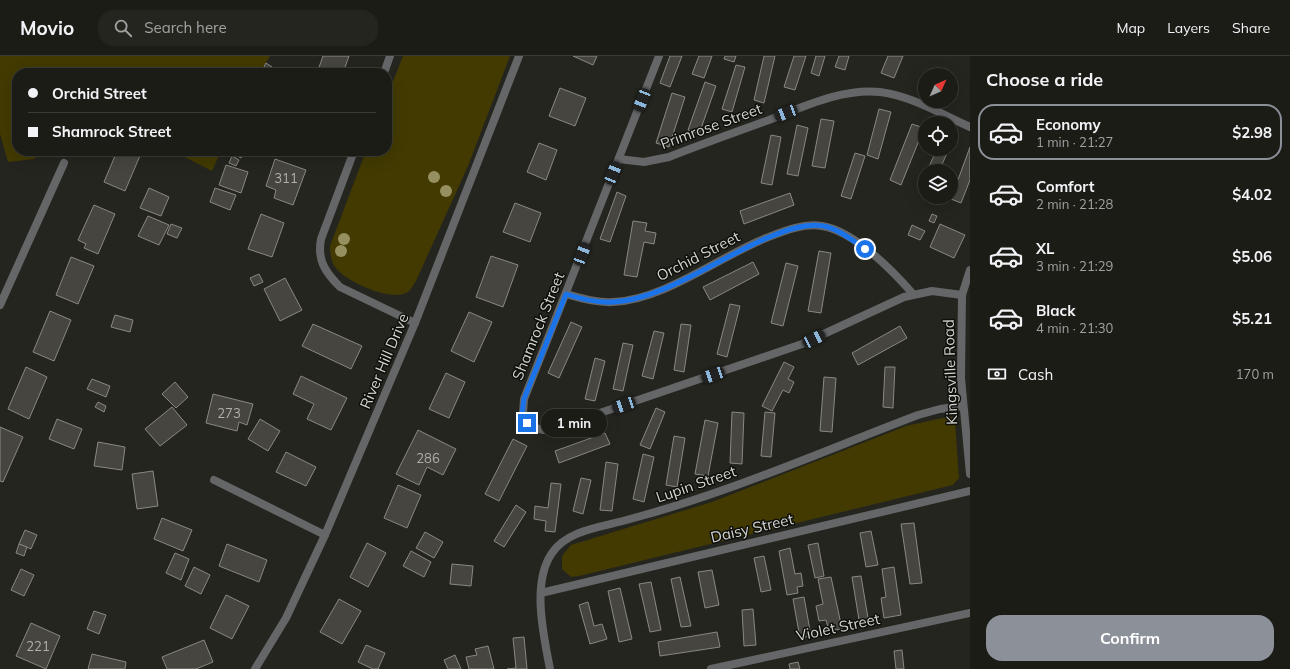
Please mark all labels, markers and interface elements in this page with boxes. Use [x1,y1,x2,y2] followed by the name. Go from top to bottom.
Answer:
[98,10,378,46] search box
[20,16,74,40] text: Movio
[112,17,134,39] icon: search
[144,18,227,37] text: Search here
[1116,19,1145,37] text: Map
[1167,19,1210,37] text: Layers
[1232,19,1270,37] text: Share
[918,68,958,108] north arrow
[918,68,958,204] map controls
[986,68,1103,91] text: Choose a ride
[52,84,147,103] text: Orchid Street
[632,87,652,113] car
[658,99,764,153] street label: Primrose Street
[773,103,799,123] car
[988,114,1024,150] icon: car
[1036,115,1101,134] text: Economy
[918,116,958,156] button: locate
[52,122,171,141] text: Shamrock Street
[1232,123,1272,142] text: $2.98
[1036,134,1113,150] text: 1 min · 21:27
[603,160,623,186] car
[918,164,958,204] button: layers
[274,170,298,186] house number: 311
[988,176,1024,212] icon: car
[1036,177,1094,196] text: Comfort
[1232,185,1272,204] text: $4.02
[1036,196,1113,212] text: 2 min · 21:28
[653,227,743,285] street label: Orchid Street
[988,238,1024,274] icon: car
[1036,239,1054,258] text: XL
[856,240,874,258] route start
[572,241,592,267] car
[1232,247,1272,266] text: $5.06
[1036,258,1113,274] text: 3 min · 21:29
[508,269,568,383] street label: Shamrock Street
[988,300,1024,336] icon: car
[1036,301,1075,320] text: Black
[1232,309,1272,328] text: $5.21
[355,310,413,412] street label: River Hill Drive
[939,319,961,425] street label: Kingsville Road
[1036,320,1113,336] text: 4 min · 21:30
[801,328,827,350] car
[986,363,1008,385] icon: cash
[700,365,726,385] car
[1018,365,1053,384] text: Cash
[1236,366,1274,382] text: 170 m
[611,395,637,415] car
[217,405,241,421] house number: 273
[541,409,607,437] callout: 1 min
[518,414,536,432] route end
[557,415,591,431] text: 1 min
[416,450,440,466] house number: 286
[653,461,739,507] street label: Lupin Street
[709,509,795,547] street label: Daisy Street
[794,609,882,645] street label: Violet Street
[986,615,1274,661] button: Confirm
[26,638,50,654] house number: 221

